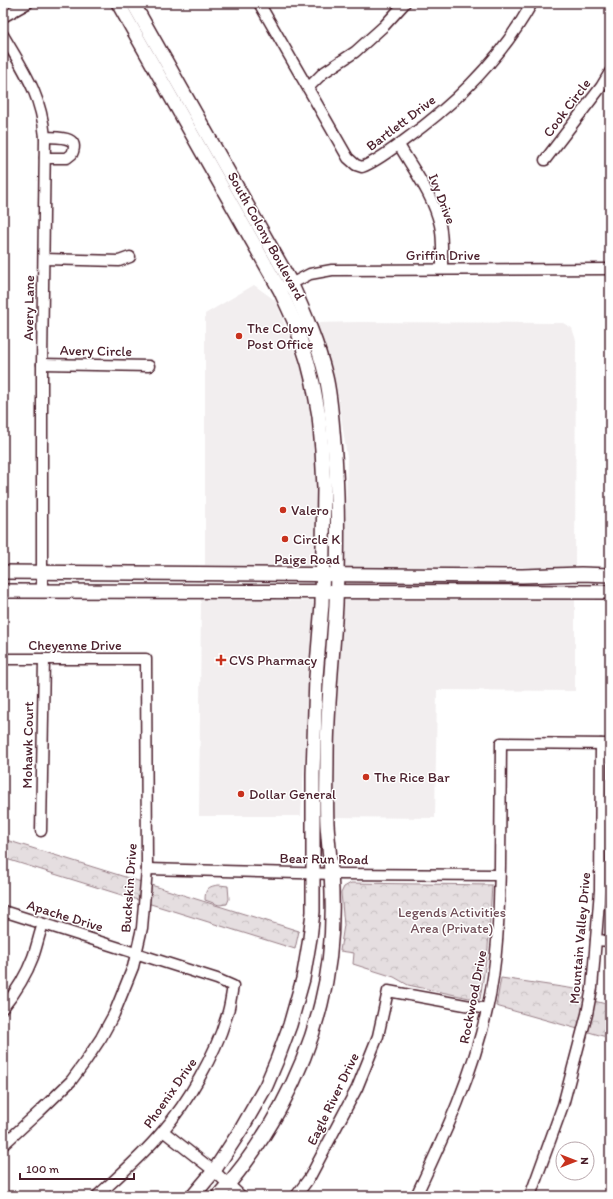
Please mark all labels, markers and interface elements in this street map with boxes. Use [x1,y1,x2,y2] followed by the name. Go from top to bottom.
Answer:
[540,75,595,141] street label: Cook Circle
[363,91,439,155] street label: Bartlett Drive
[224,169,309,303] street label: South Colony Boulevard
[425,171,460,227] street label: Ivy Drive
[406,247,480,264] street label: Griffin Drive
[20,275,38,341] street label: Avery Lane
[247,320,314,353] place label: The Colony Post Office
[234,331,244,341] marker: The Colony Post Office
[60,342,132,360] street label: Avery Circle
[291,502,329,519] place label: Valero
[278,505,288,515] marker: Valero
[293,531,340,548] place label: Circle K
[280,534,290,544] marker: Circle K
[274,551,340,568] street label: Paige Road
[28,637,122,654] street label: Cheyenne Drive
[229,652,318,669] place label: CVS Pharmacy
[216,655,226,665] marker: CVS Pharmacy
[19,701,37,789] street label: Mohawk Court
[374,769,450,786] place label: The Rice Bar
[361,772,371,782] marker: The Rice Bar
[249,786,336,803] place label: Dollar General
[236,789,246,799] marker: Dollar General
[117,842,141,933] street label: Buckskin Drive
[280,850,369,868] street label: Bear Run Road
[566,871,594,1005] street label: Mountain Valley Drive
[25,896,105,936] street label: Apache Drive
[398,904,506,937] park label: Legends Activities Area (Private)
[456,948,490,1045] street label: Rockwood Drive
[303,1050,363,1148] street label: Eagle River Drive
[140,1054,201,1131] street label: Phoenix Drive
[555,1141,595,1181] north arrow
[20,1155,134,1181] scale bar
[578,1157,591,1165] text: N
[26,1162,59,1176] text: 100 m

